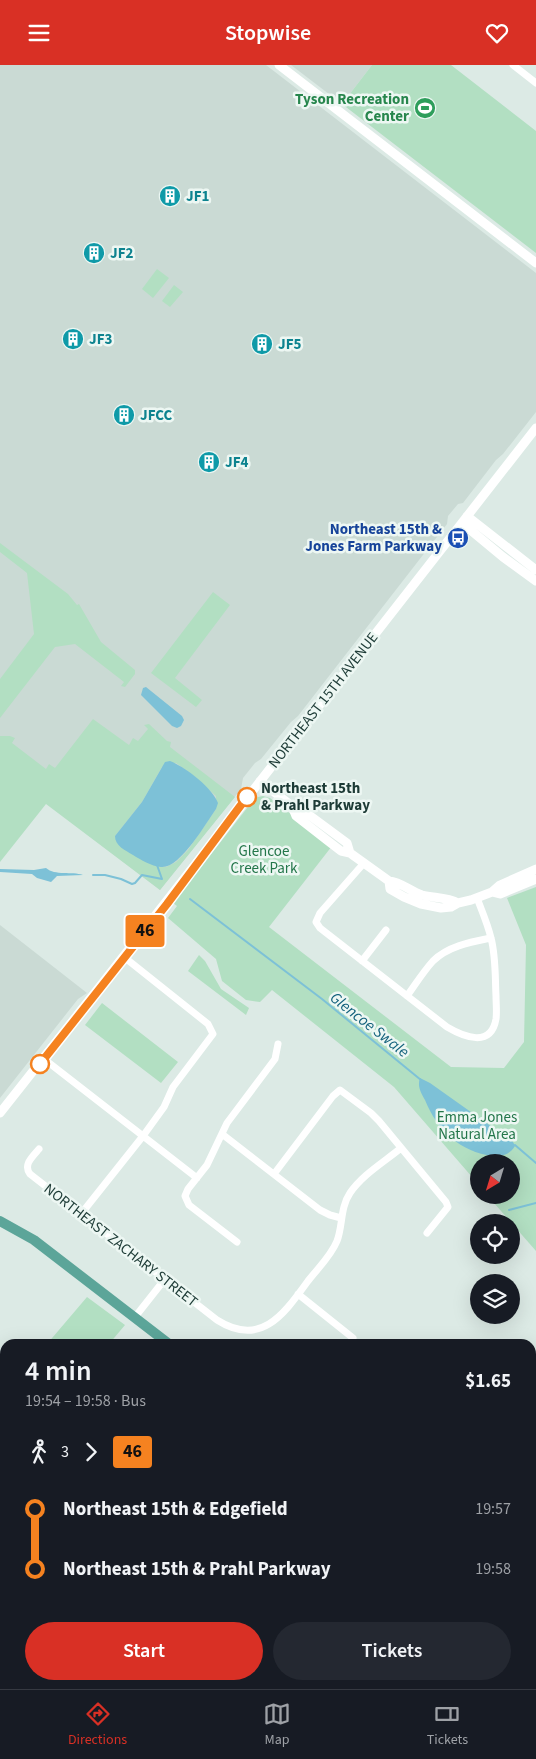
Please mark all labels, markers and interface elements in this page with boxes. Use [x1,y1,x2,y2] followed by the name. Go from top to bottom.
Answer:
[225,17,311,49] text: Stopwise
[25,19,53,47] icon: menu
[483,19,511,47] icon: heart
[295,89,409,127] place label: Tyson Recreation Center
[413,96,437,120] sports icon: Tyson Recreation Center
[158,184,182,208] building icon: JF1
[186,186,209,207] place label: JF1
[82,241,106,265] building icon: JF2
[110,243,133,264] place label: JF2
[61,327,85,351] building icon: JF3
[89,329,112,350] place label: JF3
[250,332,274,356] building icon: JF5
[278,334,301,355] place label: JF5
[112,403,136,427] building icon: JFCC
[140,405,173,426] place label: JFCC
[197,450,221,474] building icon: JF4
[225,452,248,473] place label: JF4
[305,519,442,557] place label: Northeast 15th & Jones Farm Parkway
[446,526,470,550] bus stop icon: Northeast 15th & Jones Farm Parkway
[264,628,383,773] street label: NORTHEAST 15TH AVENUE
[261,778,370,816] place label: Northeast 15th & Prahl Parkway
[237,787,257,807] marker: Northeast 15th & Prahl Parkway
[231,841,298,879] park label: Glencoe Creek Park
[122,915,168,947] line badge: 46
[135,918,155,943] text: 46
[325,987,414,1063] water label: Glencoe Swale
[30,1054,50,1074] unlabelled marker
[437,1107,517,1145] park label: Emma Jones Natural Area
[470,1154,520,1204] north arrow
[470,1154,520,1324] map controls
[39,1179,202,1312] street label: NORTHEAST ZACHARY STREET
[470,1214,520,1264] button: locate
[470,1274,520,1324] button: layers
[25,1351,92,1391] text: 4 min
[465,1368,511,1395] text: $1.65
[25,1390,146,1412] text: 19:54 – 19:58 · Bus
[25,1438,53,1466] icon: walk
[77,1438,105,1466] icon: forward
[123,1439,142,1464] text: 46
[61,1441,69,1463] text: 3
[63,1496,288,1523] text: Northeast 15th & Edgefield
[475,1498,511,1520] text: 19:57
[63,1556,331,1583] text: Northeast 15th & Prahl Parkway
[475,1558,511,1580] text: 19:58
[25,1622,263,1680] button: Start
[273,1622,511,1680] button: Tickets
[68,1700,127,1750] tab: Directions
[263,1700,291,1750] tab: Map
[427,1700,468,1750] tab: Tickets

